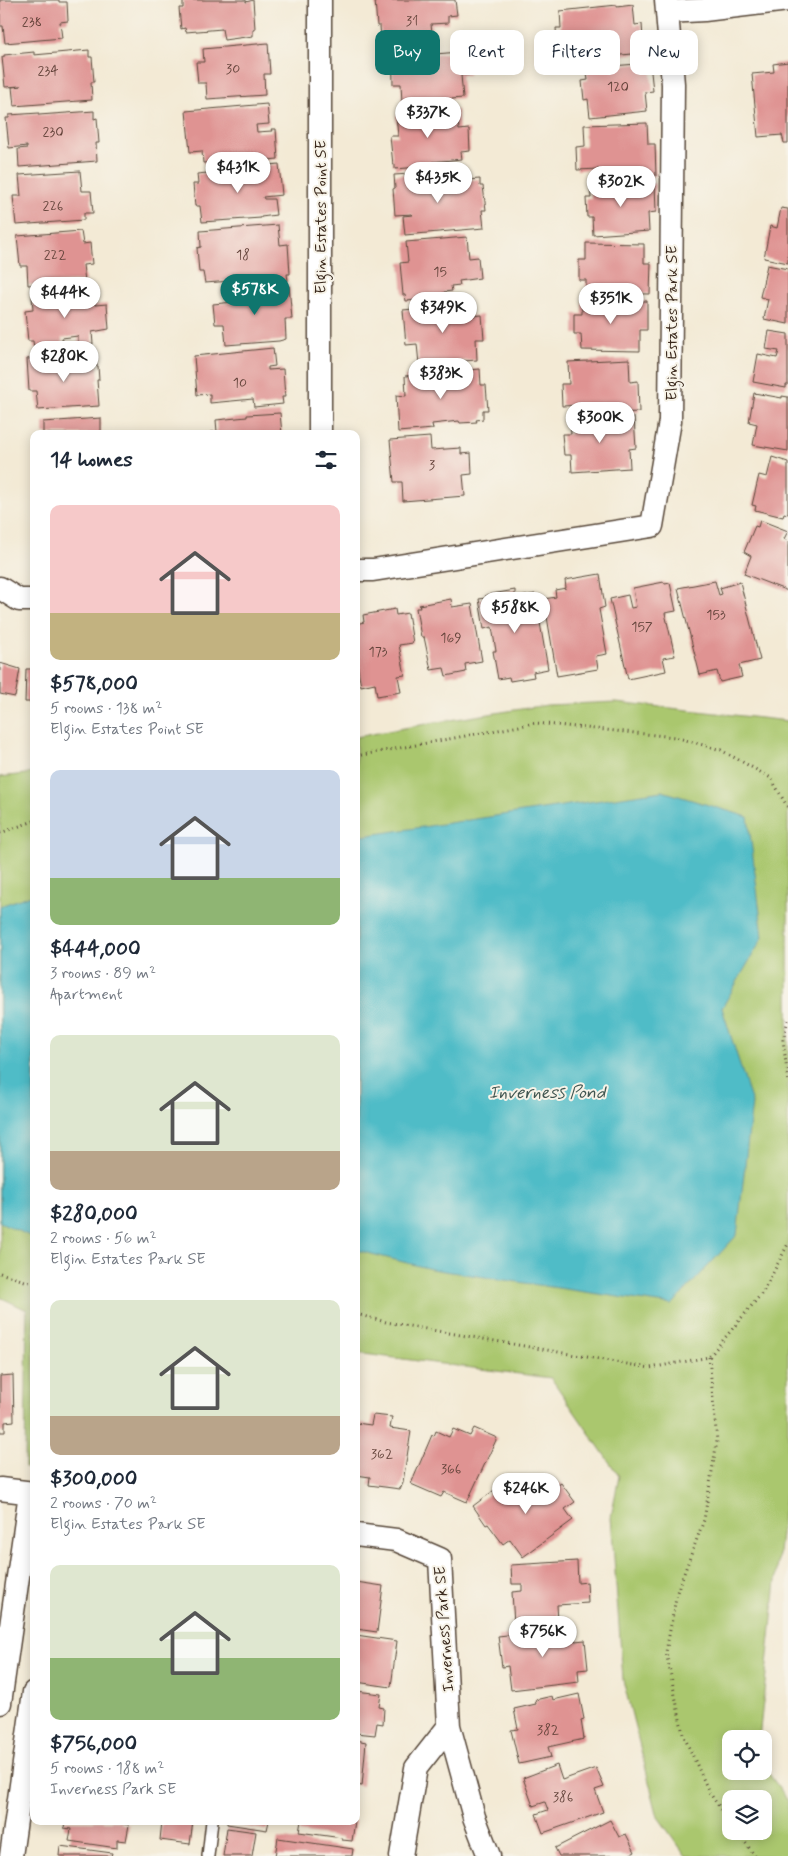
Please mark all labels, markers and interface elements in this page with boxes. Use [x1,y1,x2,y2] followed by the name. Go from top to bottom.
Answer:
[406,12,418,30] house number: 31
[22,13,42,31] house number: 238
[375,30,440,75] chip: Buy
[450,30,524,75] chip: Rent
[534,30,620,75] chip: Filters
[630,30,698,75] chip: New
[226,60,240,78] house number: 30
[37,62,59,80] house number: 234
[607,78,629,96] house number: 120
[393,96,463,139] pin: $337K
[406,102,450,123] text: $337K
[42,123,64,141] house number: 230
[311,140,333,294] street label: Elgin Estates Point SE
[203,152,273,194] pin: $431K
[216,157,260,178] text: $431K
[403,162,473,204] pin: $435K
[586,166,656,208] pin: $302K
[415,167,461,188] text: $435K
[598,171,644,192] text: $302K
[43,197,63,215] house number: 226
[662,245,684,401] street label: Elgin Estates Park SE
[44,246,66,264] house number: 222
[236,246,250,264] house number: 18
[433,263,447,281] house number: 15
[220,274,290,316] pin: $578K
[30,276,100,319] pin: $444K
[232,279,279,300] text: $578K
[40,282,90,303] text: $444K
[576,282,646,325] pin: $351K
[590,288,632,309] text: $351K
[408,292,478,334] pin: $349K
[420,297,466,318] text: $349K
[29,340,99,383] pin: $280K
[41,346,87,367] text: $280K
[406,358,476,400] pin: $383K
[419,363,463,384] text: $383K
[233,374,247,392] house number: 10
[565,402,635,444] pin: $300K
[577,407,623,428] text: $300K
[50,446,133,474] text: 14 homes
[312,446,340,474] icon: filters
[429,456,435,474] house number: 3
[150,538,240,628] icon: home
[480,592,550,634] pin: $588K
[491,597,539,618] text: $588K
[706,606,726,624] house number: 153
[631,618,653,636] house number: 157
[440,629,462,647] house number: 169
[368,643,388,661] house number: 173
[50,670,138,698] text: $578,000
[50,698,162,719] text: 5 rooms · 138 m²
[50,719,204,740] text: Elgin Estates Point SE
[150,803,240,893] icon: home
[50,935,141,963] text: $444,000
[50,963,156,984] text: 3 rooms · 89 m²
[50,984,123,1005] text: Apartment
[150,1068,240,1158] icon: home
[489,1081,607,1105] water label: Inverness Pond
[50,1200,138,1228] text: $280,000
[50,1228,157,1249] text: 2 rooms · 56 m²
[50,1249,206,1270] text: Elgin Estates Park SE
[150,1333,240,1423] icon: home
[371,1445,393,1463] house number: 362
[441,1460,461,1478] house number: 366
[50,1465,137,1493] text: $300,000
[491,1472,561,1515] pin: $246K
[503,1478,549,1499] text: $246K
[50,1493,157,1514] text: 2 rooms · 70 m²
[50,1514,206,1535] text: Elgin Estates Park SE
[430,1565,459,1693] street label: Inverness Park SE
[150,1598,240,1688] icon: home
[508,1616,578,1658] pin: $756K
[520,1621,566,1642] text: $756K
[537,1721,559,1739] house number: 382
[50,1730,137,1758] text: $756,000
[722,1730,772,1840] map controls
[722,1730,772,1780] button: locate
[50,1758,164,1779] text: 5 rooms · 188 m²
[50,1779,176,1800] text: Inverness Park SE
[553,1788,573,1806] house number: 386
[722,1790,772,1840] button: layers

